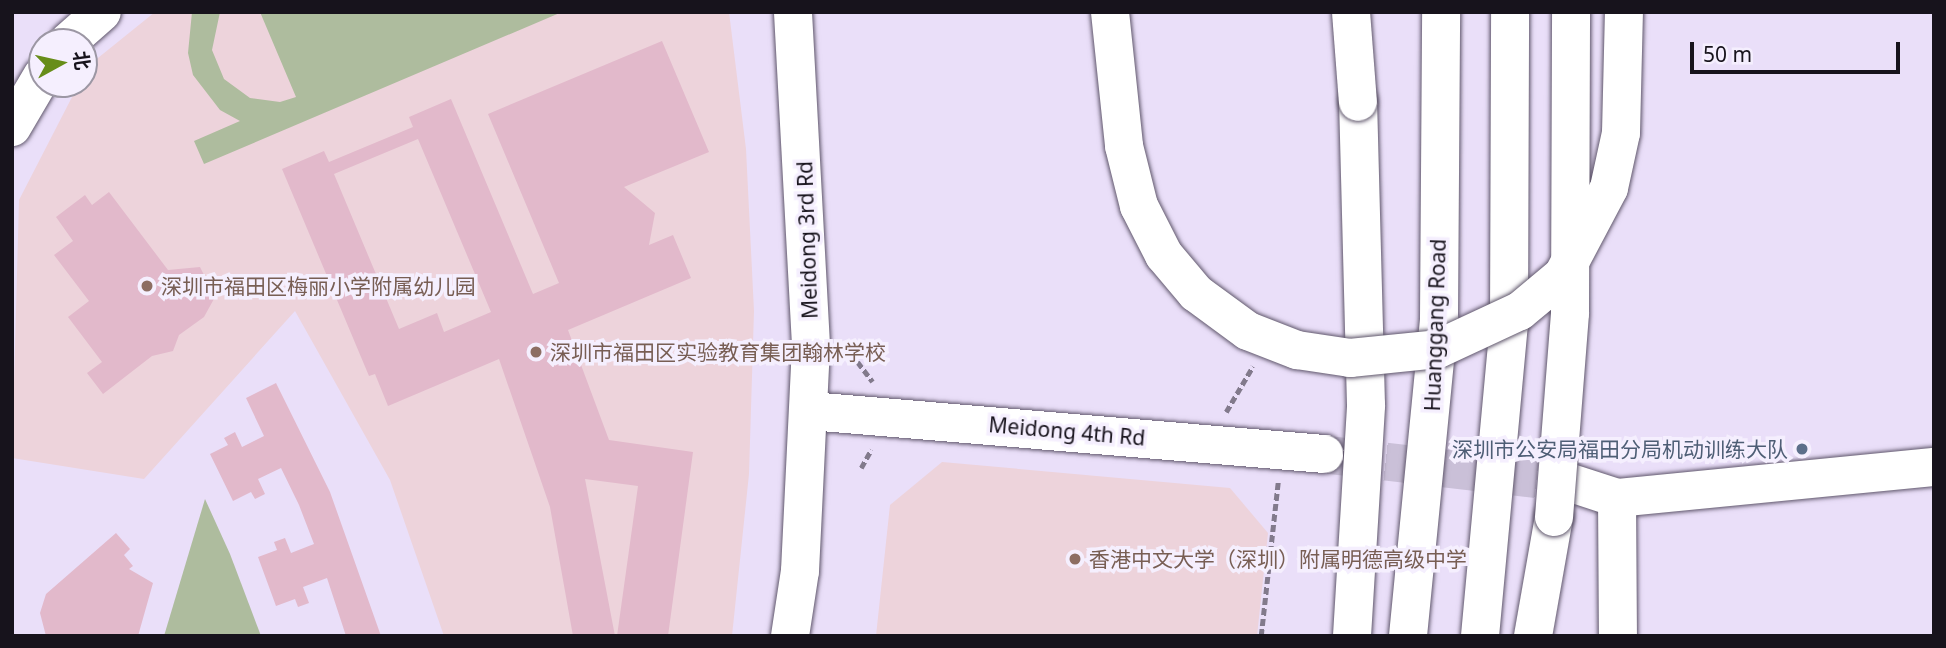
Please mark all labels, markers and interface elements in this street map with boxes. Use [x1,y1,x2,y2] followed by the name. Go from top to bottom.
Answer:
[28,28,98,98] north arrow
[1694,28,1904,72] scale bar
[1703,40,1752,68] text: 50 m
[68,49,96,72] text: 北
[792,161,822,319] street label: Meidong 3rd Rd
[1419,238,1451,412] street label: Huanggang Road
[161,273,476,299] place label: 深圳市福田区梅丽小学附属幼儿园
[139,278,155,294] marker: 深圳市福田区梅丽小学附属幼儿园
[550,339,886,365] place label: 深圳市福田区实验教育集团翰林学校
[528,344,544,360] marker: 深圳市福田区实验教育集团翰林学校
[988,412,1146,450] street label: Meidong 4th Rd
[1452,436,1788,462] place label: 深圳市公安局福田分局机动训练大队
[1794,441,1810,457] marker: 深圳市公安局福田分局机动训练大队
[1089,546,1467,572] place label: 香港中文大学（深圳）附属明德高级中学
[1067,551,1083,567] marker: 香港中文大学（深圳）附属明德高级中学

